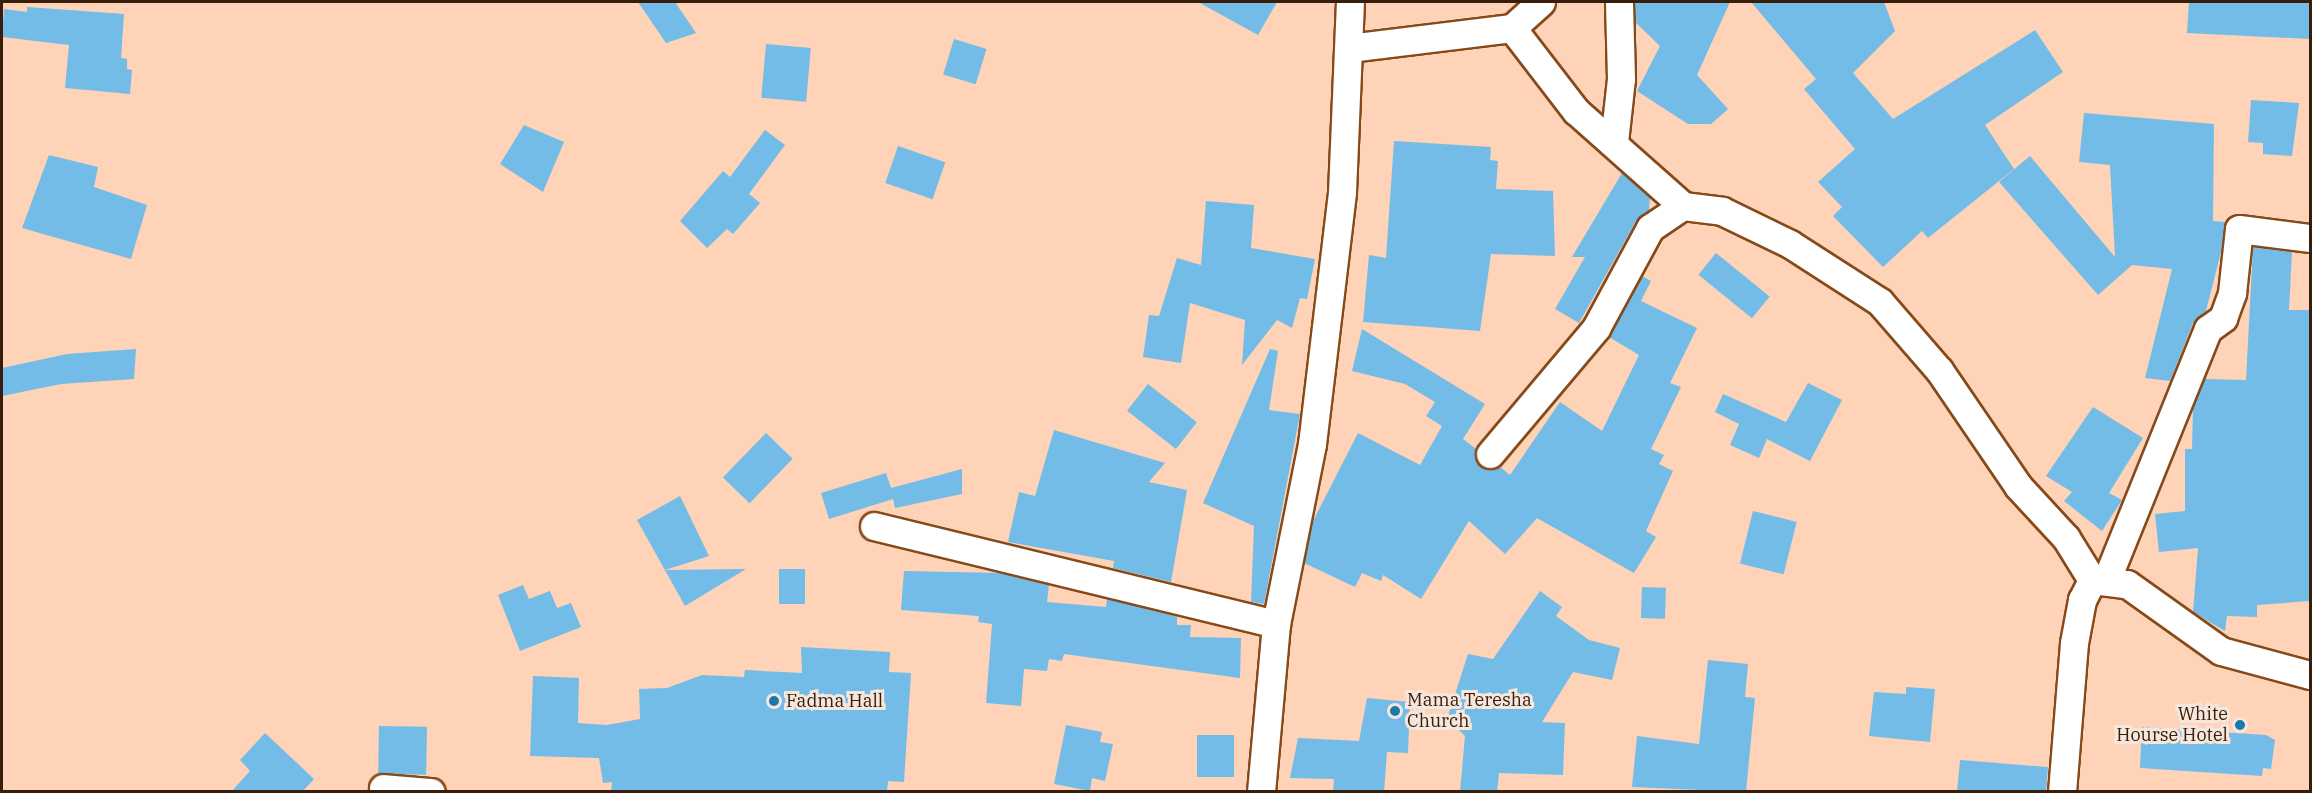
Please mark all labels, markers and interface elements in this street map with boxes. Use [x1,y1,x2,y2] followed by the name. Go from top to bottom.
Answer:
[786,690,883,712] place label: Fadma Hall
[1407,690,1532,732] place label: Mama Teresha Church
[767,694,781,708] marker: Fadma Hall
[1388,704,1402,718] marker: Mama Teresha Church
[2116,704,2228,746] place label: White Hourse Hotel
[2233,718,2247,732] marker: White Hourse Hotel

